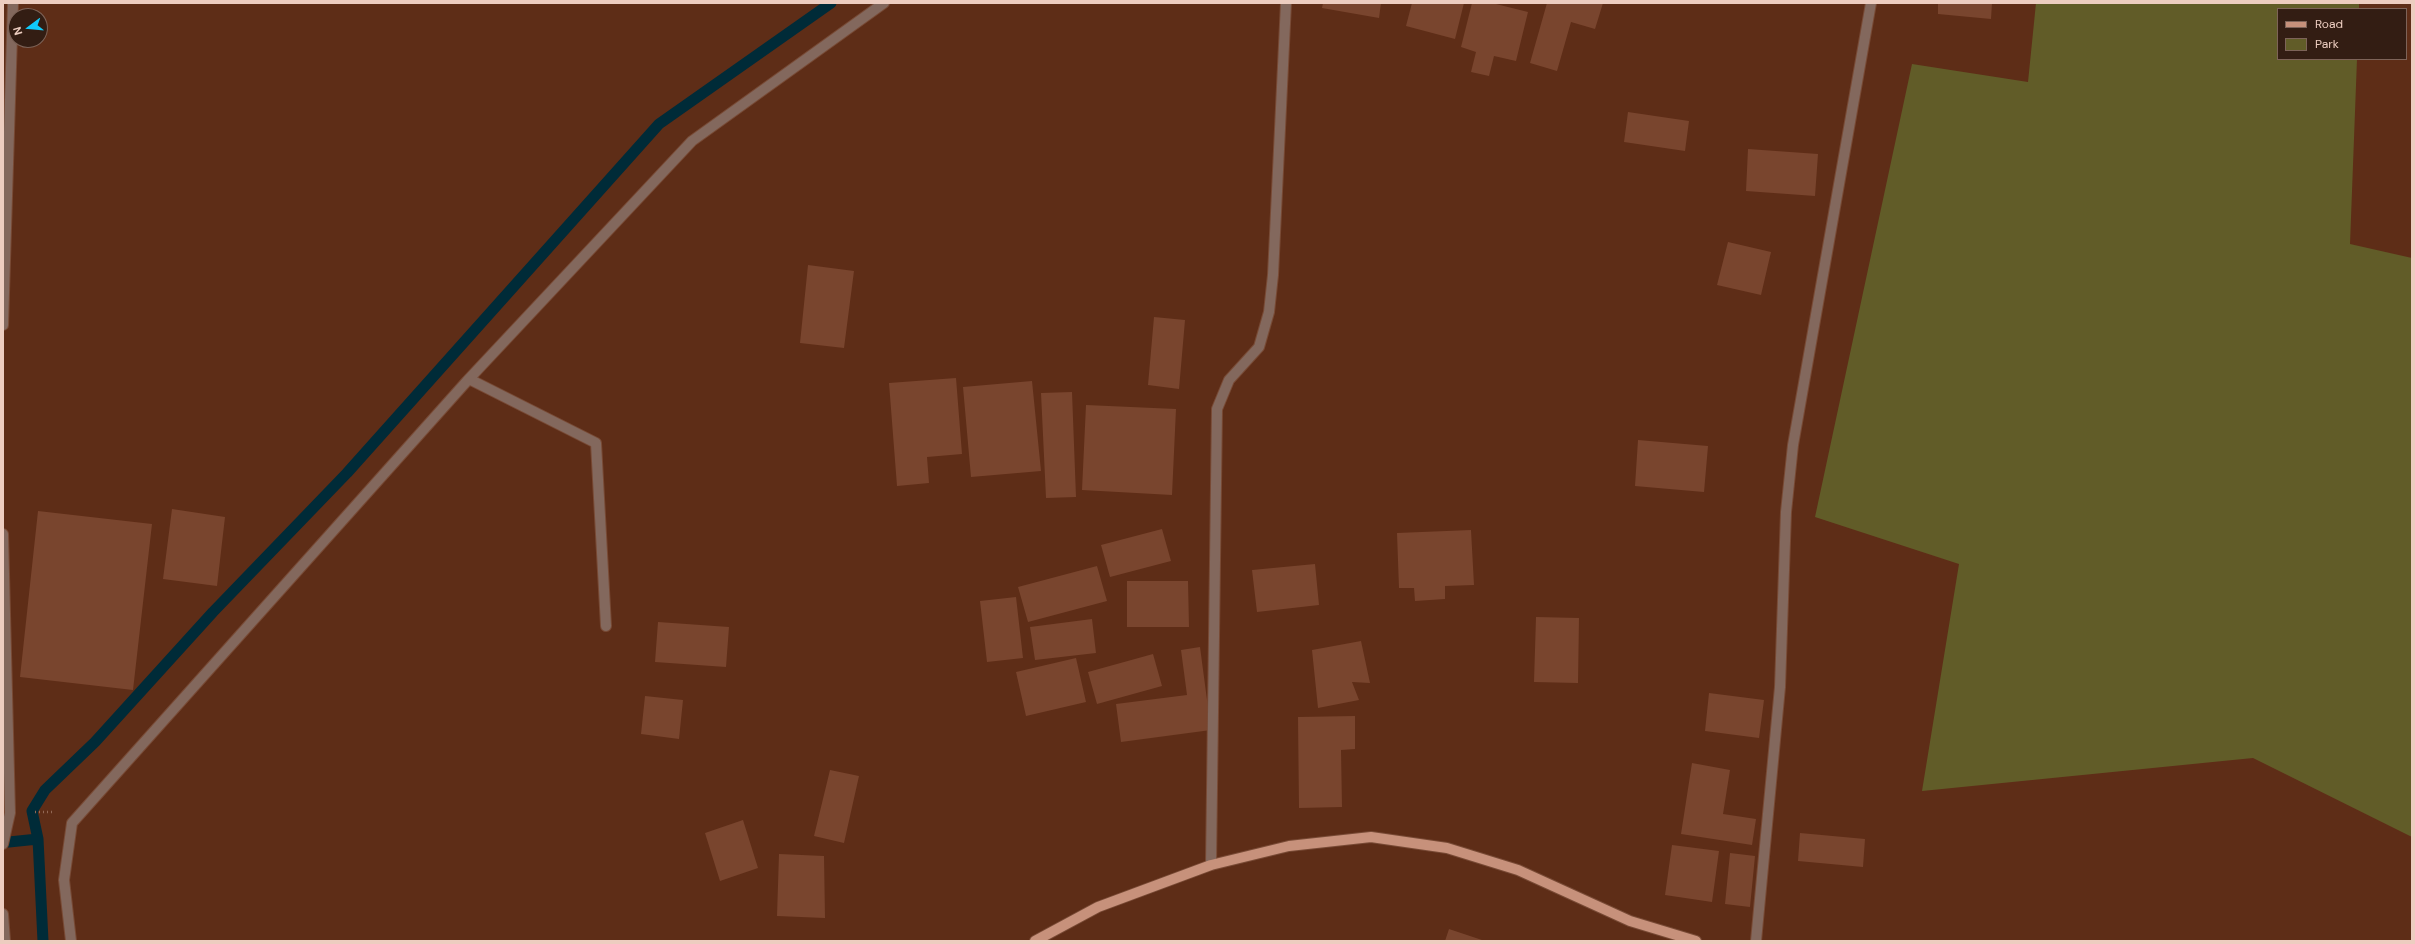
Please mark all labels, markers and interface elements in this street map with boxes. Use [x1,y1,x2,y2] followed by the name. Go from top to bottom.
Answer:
[8,8,48,48] north arrow
[2277,8,2407,60] legend
[2315,16,2343,32] text: Road
[10,25,25,37] text: N
[2315,36,2339,52] text: Park

